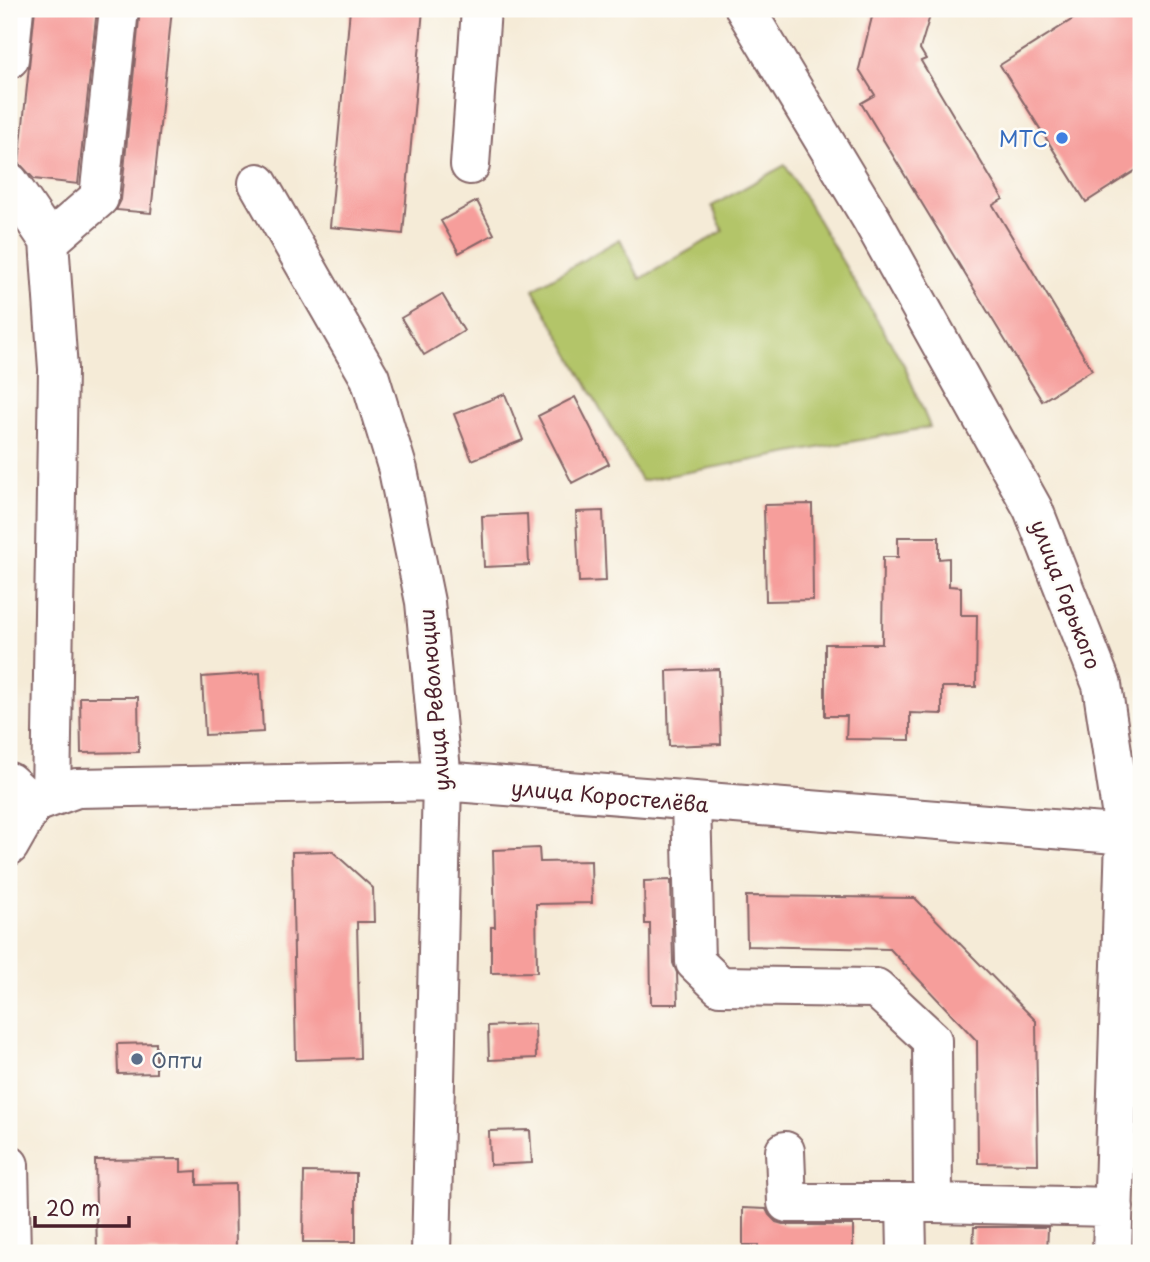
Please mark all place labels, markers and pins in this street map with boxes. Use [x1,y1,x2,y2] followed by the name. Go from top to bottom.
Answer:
[999,122,1048,154] place label: МТС
[1054,130,1070,146] marker: МТС
[151,1043,203,1075] place label: Опти
[129,1051,145,1067] marker: Опти

